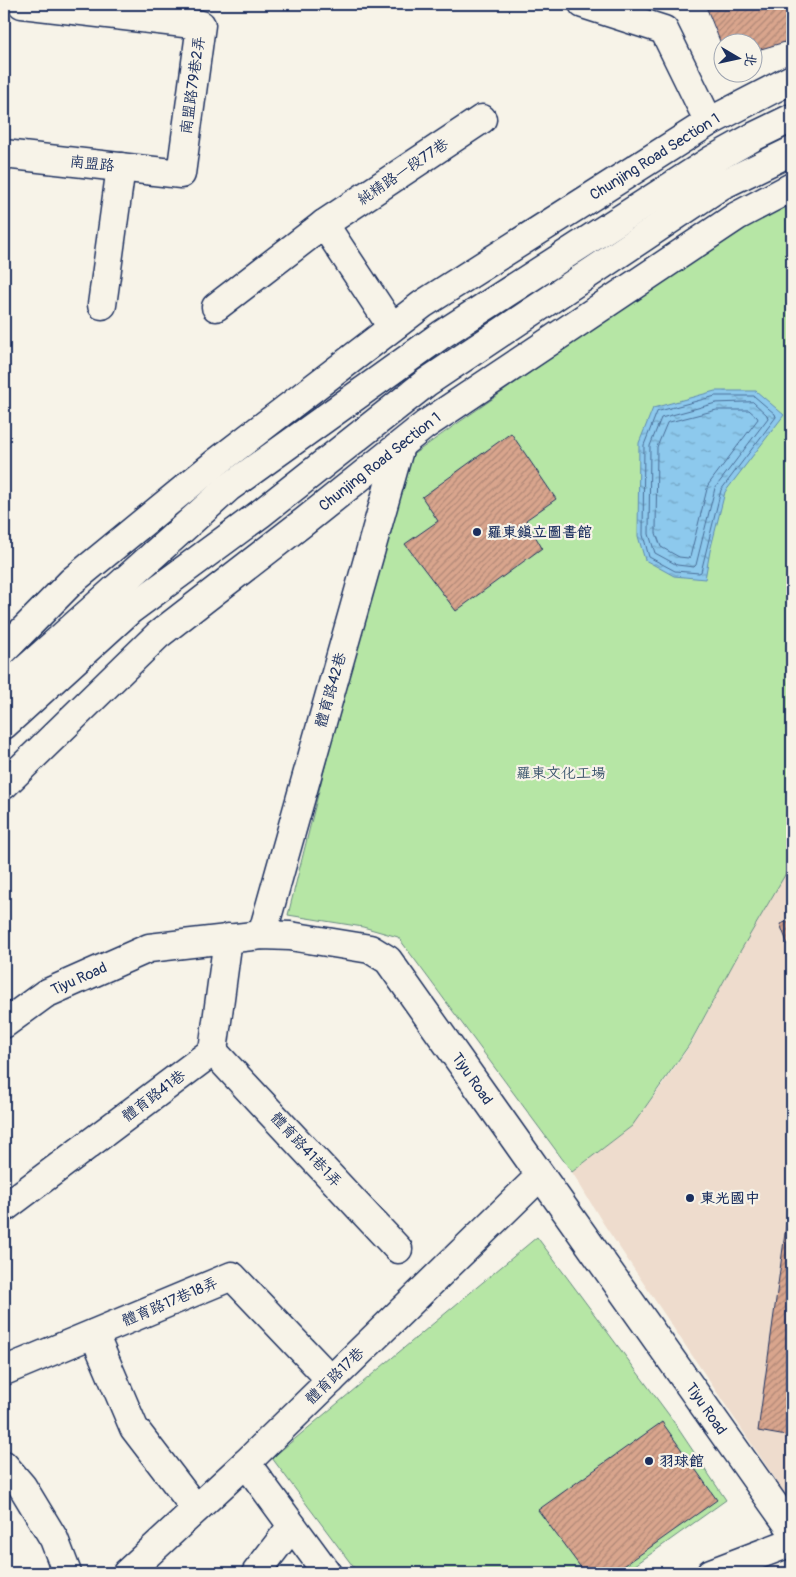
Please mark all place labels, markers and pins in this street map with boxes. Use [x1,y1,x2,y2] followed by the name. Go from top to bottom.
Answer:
[487,523,592,542] place label: 羅東鎮立圖書館
[471,526,483,538] marker: 羅東鎮立圖書館
[700,1189,760,1208] place label: 東光國中
[684,1192,696,1204] marker: 東光國中
[659,1452,704,1471] place label: 羽球館
[643,1455,655,1467] marker: 羽球館

